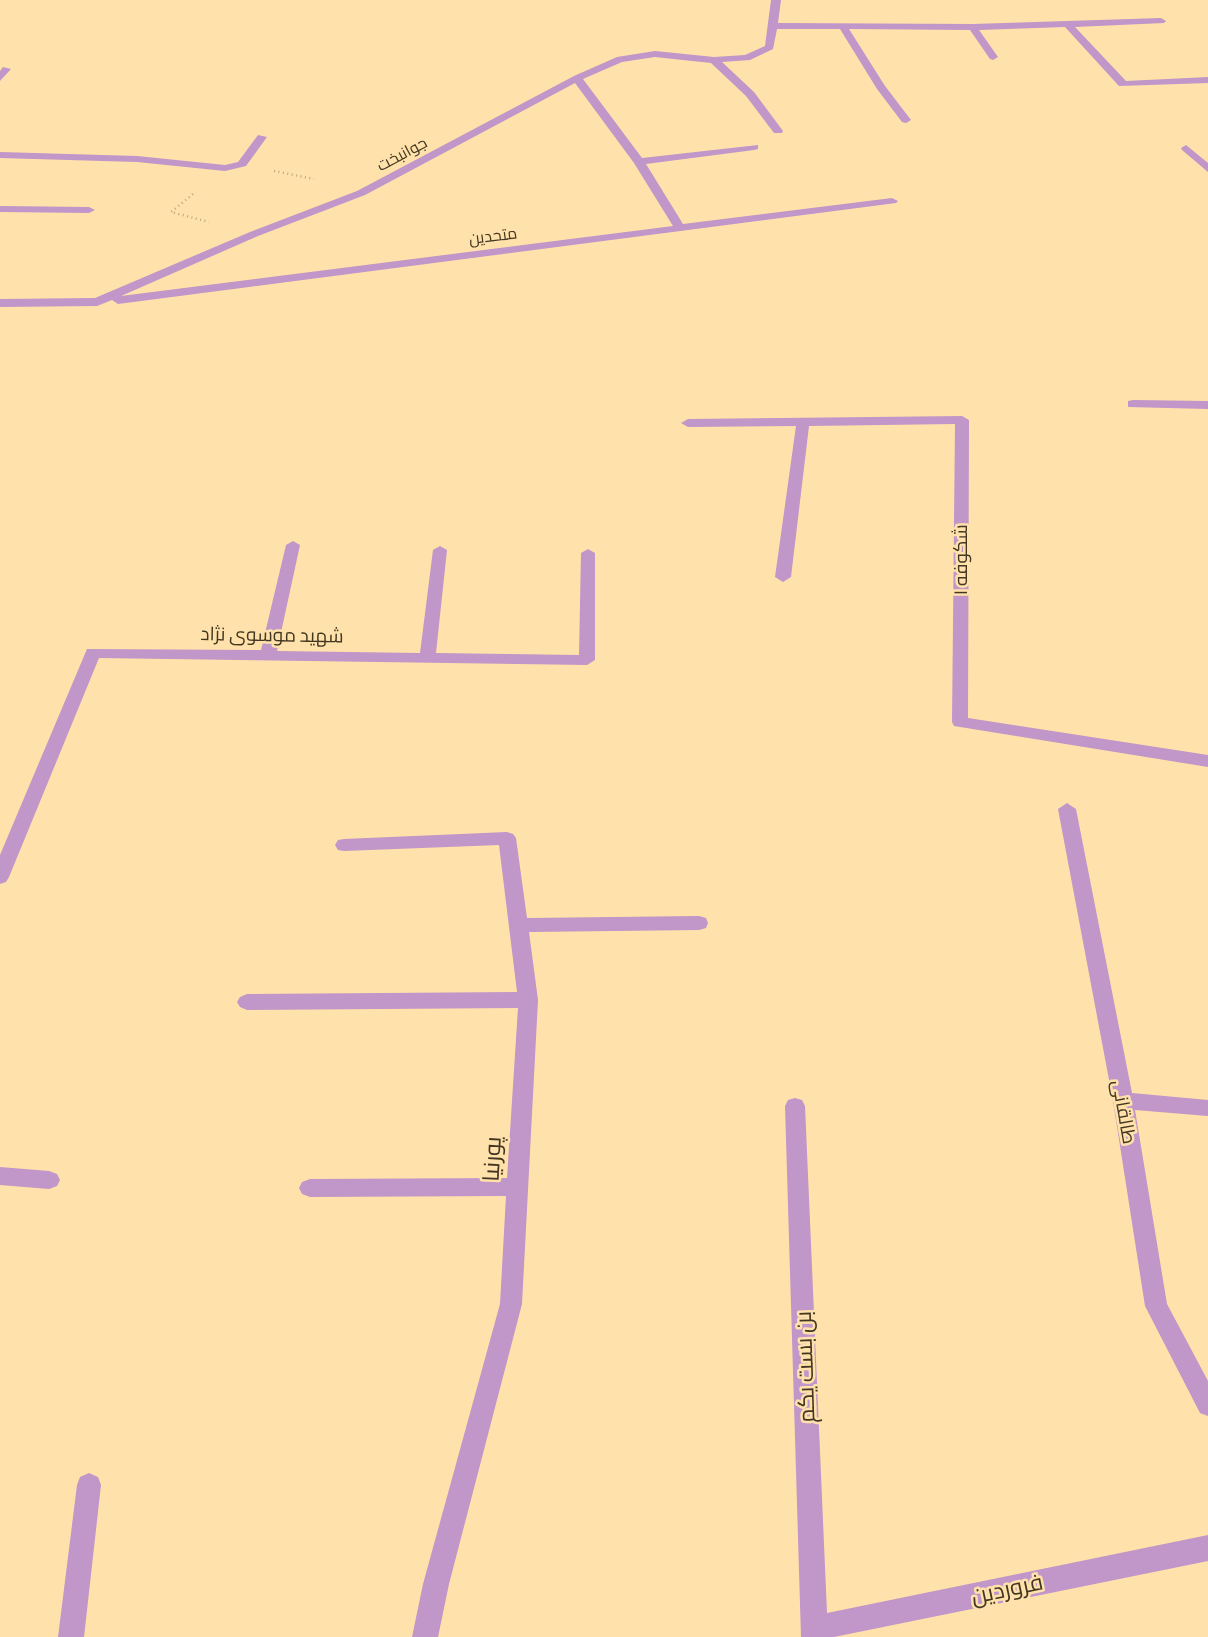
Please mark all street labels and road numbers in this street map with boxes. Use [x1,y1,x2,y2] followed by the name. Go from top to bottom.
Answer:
[374,133,430,175] street label: جوانبخت
[468,224,518,248] street label: متحدین
[950,524,972,596] street label: شکوفه ۱
[200,622,344,648] street label: شهید موسوی نژاد
[1107,1078,1141,1146] street label: طالقانی
[477,1136,507,1182] street label: پورنیا
[789,1310,821,1424] street label: بن بست یکم
[969,1568,1045,1610] street label: فروردین

